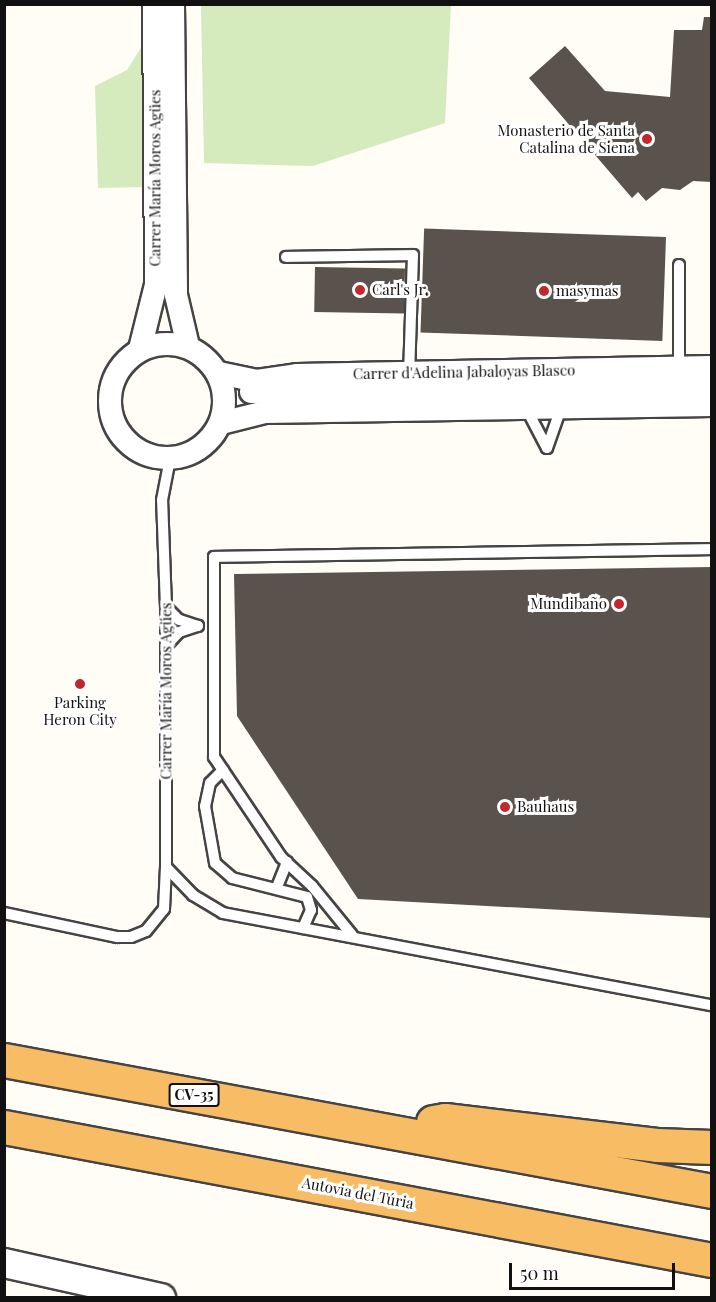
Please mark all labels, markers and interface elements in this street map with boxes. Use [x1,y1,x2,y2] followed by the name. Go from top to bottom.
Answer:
[146,89,164,267] street label: Carrer María Moros Agües
[498,121,635,156] place label: Monasterio de Santa Catalina de Siena
[640,132,654,146] marker: Monasterio de Santa Catalina de Siena
[372,281,428,299] place label: Carl's Jr.
[556,282,619,300] place label: masymas
[353,283,367,297] marker: Carl's Jr.
[537,284,551,298] marker: masymas
[352,361,576,383] street label: Carrer d'Adelina Jabaloyas Blasco
[530,595,607,613] place label: Mundibaño
[612,597,626,611] marker: Mundibaño
[157,602,175,780] street label: Carrer María Moros Agües
[73,677,87,691] marker: Parking Heron City
[43,693,117,728] place label: Parking Heron City
[517,798,574,816] place label: Bauhaus
[498,800,512,814] marker: Bauhaus
[168,1084,220,1106] road number: CV-35
[300,1173,416,1213] street label: Autovia del Túria
[512,1251,678,1289] scale bar
[520,1261,559,1285] text: 50 m

